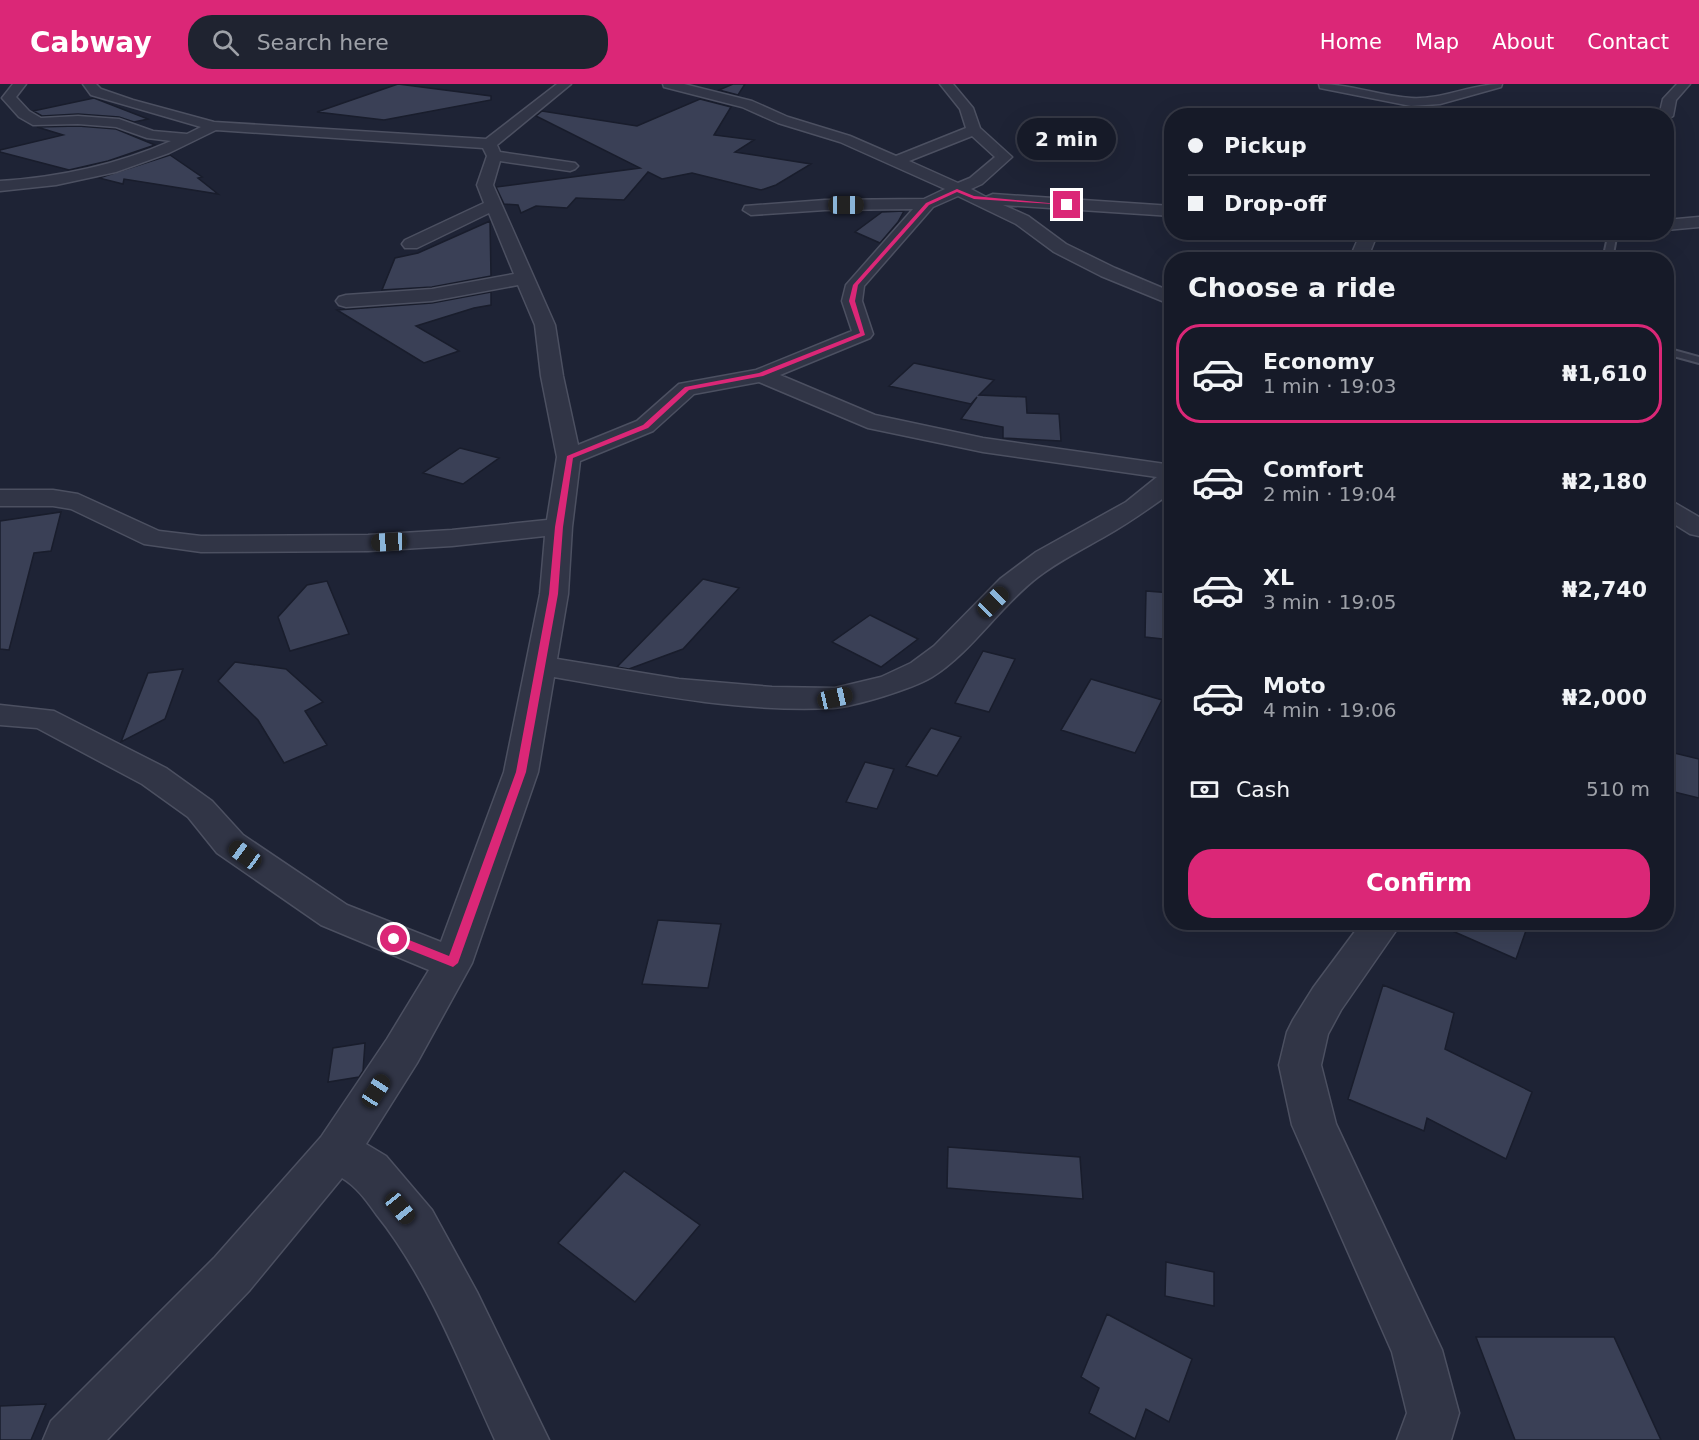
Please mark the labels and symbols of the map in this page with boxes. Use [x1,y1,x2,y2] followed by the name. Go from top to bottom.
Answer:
[1018,118,1116,160] callout: 2 min
[1053,191,1080,218] route end
[828,196,864,214] car
[371,532,407,552] car
[974,583,1012,621] car
[815,685,855,711] car
[225,837,265,873] car
[380,925,407,952] route start
[359,1071,393,1111] car
[382,1188,418,1228] car

